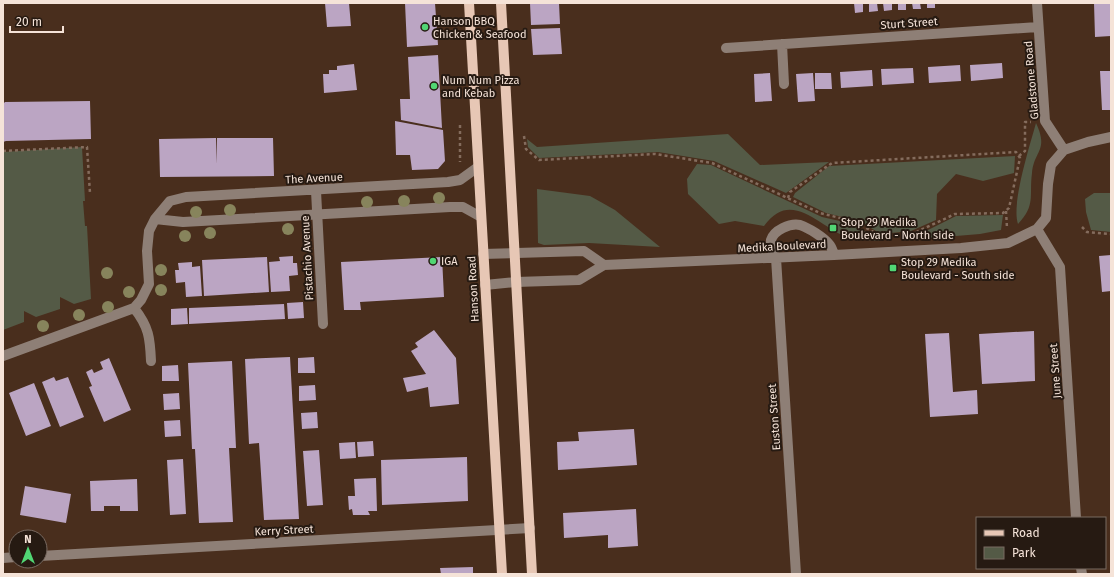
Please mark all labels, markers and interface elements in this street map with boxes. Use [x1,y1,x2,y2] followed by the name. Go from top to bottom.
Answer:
[10,8,63,34] scale bar
[16,15,42,29] text: 20 m
[433,15,527,41] place label: Hanson BBQ Chicken & Seafood
[880,15,938,32] street label: Sturt Street
[420,22,430,32] marker: Hanson BBQ Chicken & Seafood
[1022,40,1041,120] street label: Gladstone Road
[442,74,519,100] place label: Num Num Pizza and Kebab
[429,81,439,91] marker: Num Num Pizza and Kebab
[285,171,343,186] street label: The Avenue
[299,215,316,301] street label: Pistachio Avenue
[841,216,954,242] place label: Stop 29 Medika Boulevard - North side
[828,223,838,233] marker: Stop 29 Medika Boulevard - North side
[737,238,827,255] street label: Medika Boulevard
[441,255,458,268] place label: IGA
[428,256,438,266] marker: IGA
[465,256,482,322] street label: Hanson Road
[901,256,1015,282] place label: Stop 29 Medika Boulevard - South side
[888,263,898,273] marker: Stop 29 Medika Boulevard - South side
[1047,343,1064,399] street label: June Street
[766,383,783,451] street label: Euston Street
[976,517,1106,569] legend
[254,522,314,539] street label: Kerry Street
[1012,526,1040,540] text: Road
[8,529,48,569] north arrow
[24,533,32,546] text: N
[1012,546,1036,560] text: Park

